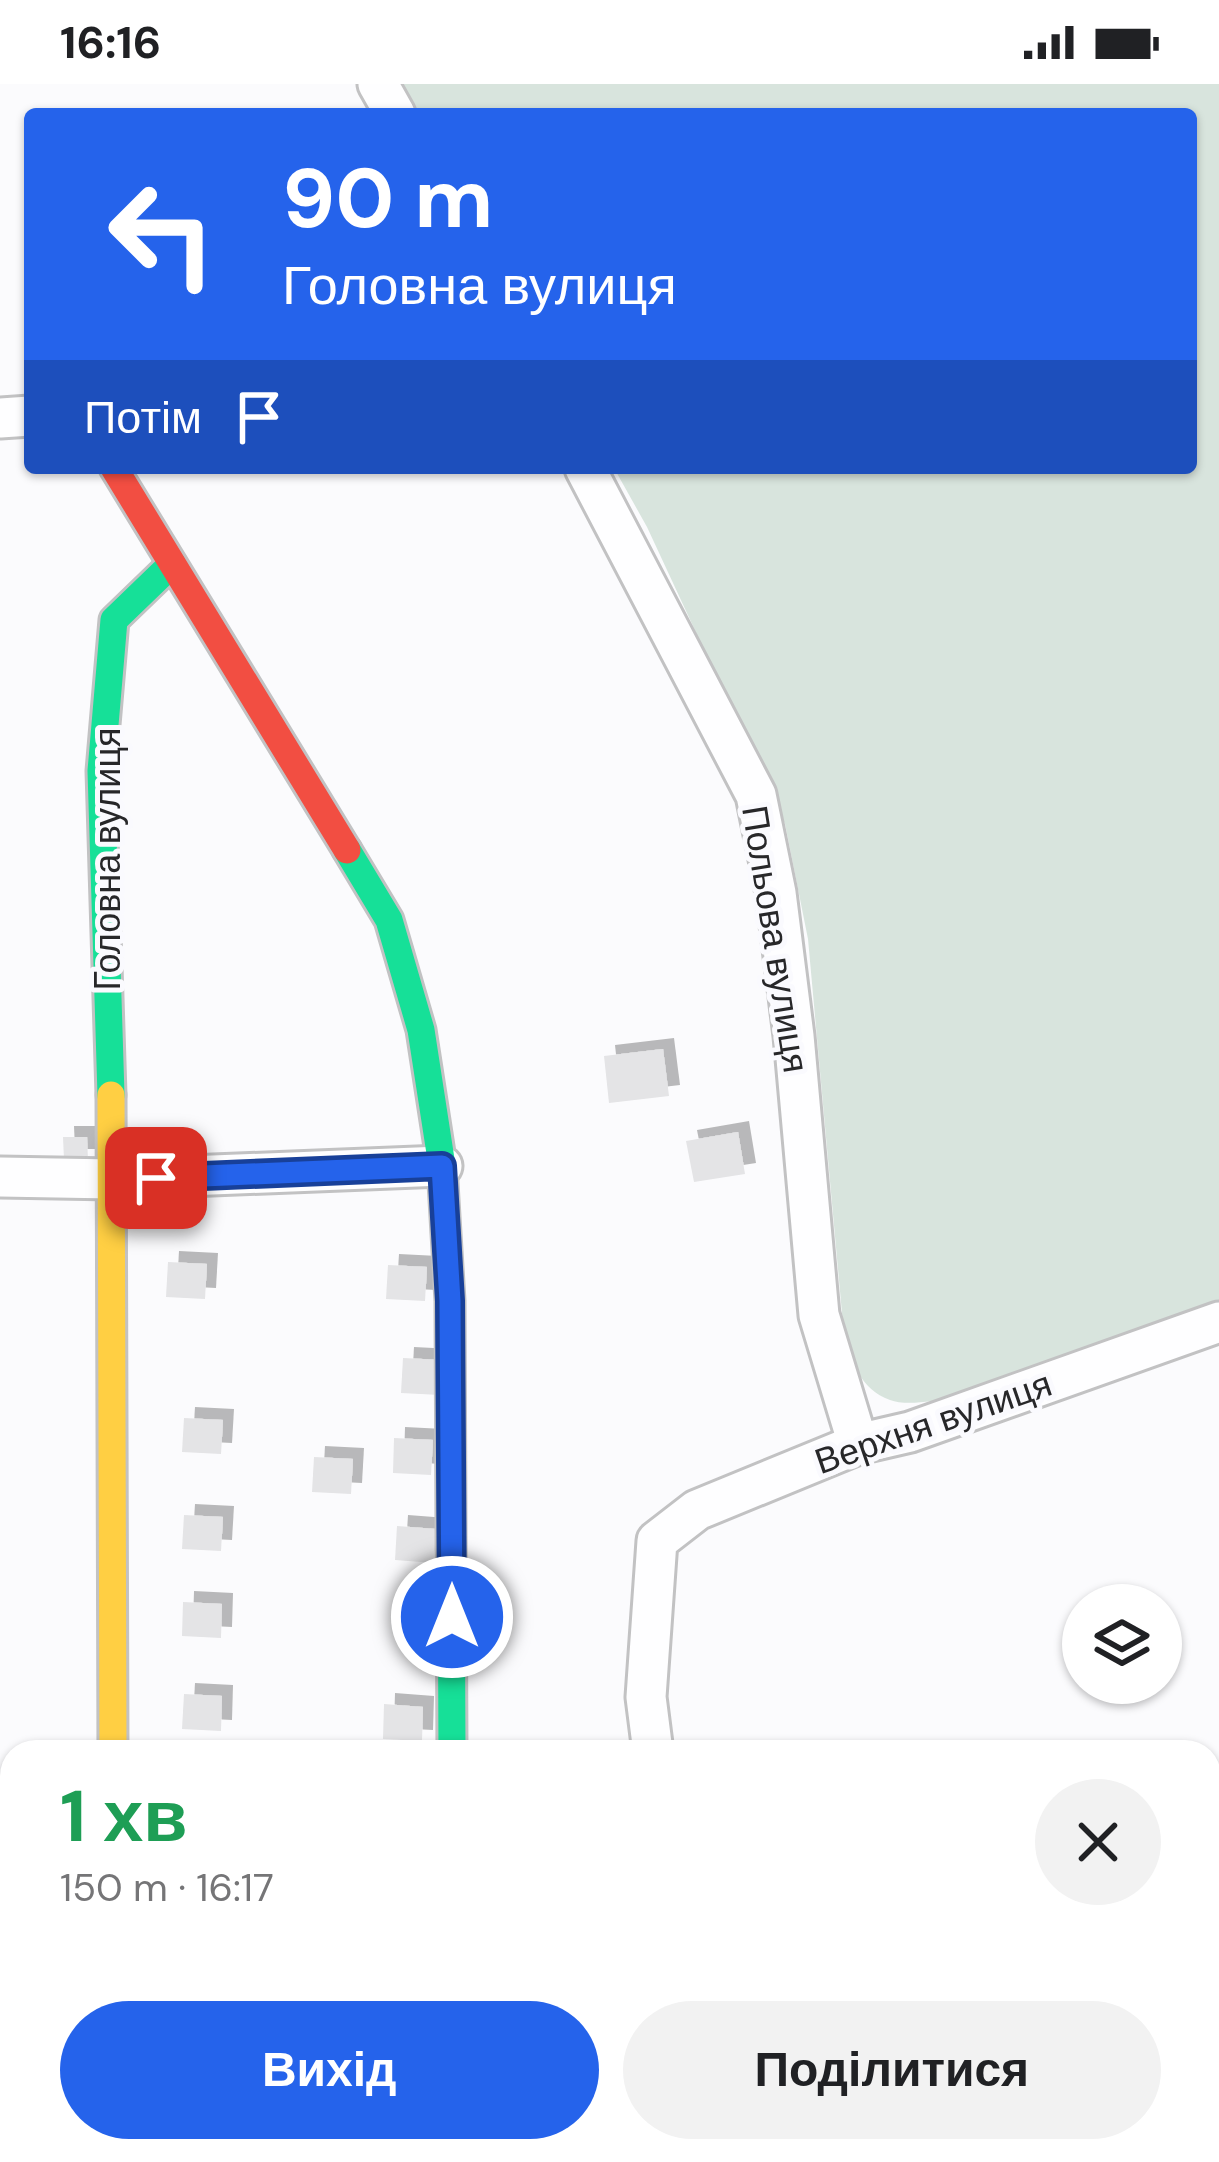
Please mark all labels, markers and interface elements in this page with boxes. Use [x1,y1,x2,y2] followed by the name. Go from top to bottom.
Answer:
[60,13,161,72] text: 16:16
[282,144,493,253] text: 90 m
[84,156,240,312] icon: left
[282,250,677,321] text: Головна вулиця
[226,384,292,450] icon: arrive
[84,388,202,447] text: Потім
[84,727,131,991] street label: Головна вулиця
[731,802,820,1076] street label: Польова вулиця
[105,1127,207,1229] pin
[123,1145,189,1211] icon: arrive
[809,1360,1058,1485] street label: Верхня вулиця
[389,1554,515,1680] position arrow
[1062,1584,1182,1704] map controls
[1062,1584,1182,1704] button: layers
[60,1770,187,1863] text: 1 хв
[1035,1779,1161,1905] button: close
[60,1862,274,1913] text: 150 m · 16:17
[60,2001,599,2139] button: Вихід
[623,2001,1161,2139] button: Поділитися

